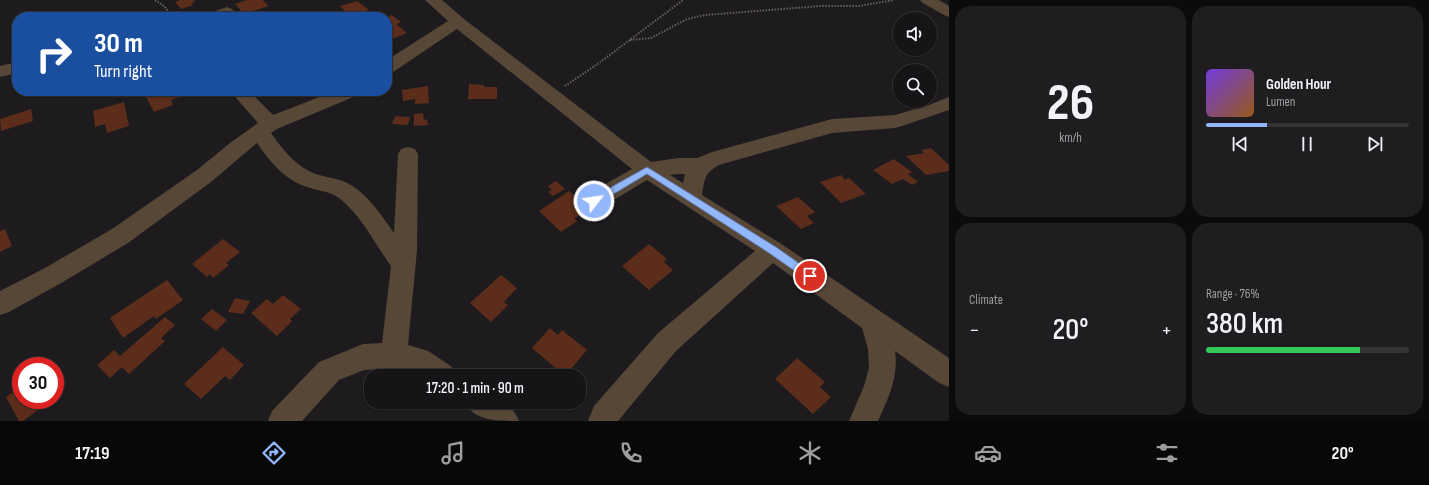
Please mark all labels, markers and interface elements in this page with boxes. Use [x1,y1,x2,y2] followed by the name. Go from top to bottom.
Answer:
[893,12,937,108] map controls
[893,12,937,56] button: sound
[94,27,143,60] text: 30 m
[28,28,80,80] icon: right
[94,61,152,82] text: Turn right
[893,64,937,108] button: search
[1047,72,1094,135] text: 26
[1266,75,1331,94] text: Golden Hour
[1266,94,1295,110] text: Lumen
[1059,130,1082,146] text: km/h
[1229,133,1251,155] icon: previous
[1296,133,1318,155] icon: pause
[1364,133,1386,155] icon: next
[573,180,615,222] position arrow
[793,259,827,293] pin
[799,265,821,287] icon: arrive
[1206,286,1260,302] text: Range · 76%
[969,292,1003,308] text: Climate
[1206,306,1283,342] text: 380 km
[1053,312,1088,348] text: 20°
[969,317,980,344] text: −
[1161,317,1172,344] text: +
[12,357,64,409] speed limit sign: 30
[426,379,524,398] text: 17:20 · 1 min · 90 m
[260,439,288,467] icon: directions
[439,439,467,467] icon: music
[617,439,645,467] icon: phone
[796,439,824,467] icon: climate
[974,439,1002,467] icon: car
[1153,439,1181,467] icon: filters
[75,443,110,464] text: 17:19
[1332,443,1354,464] text: 20°

